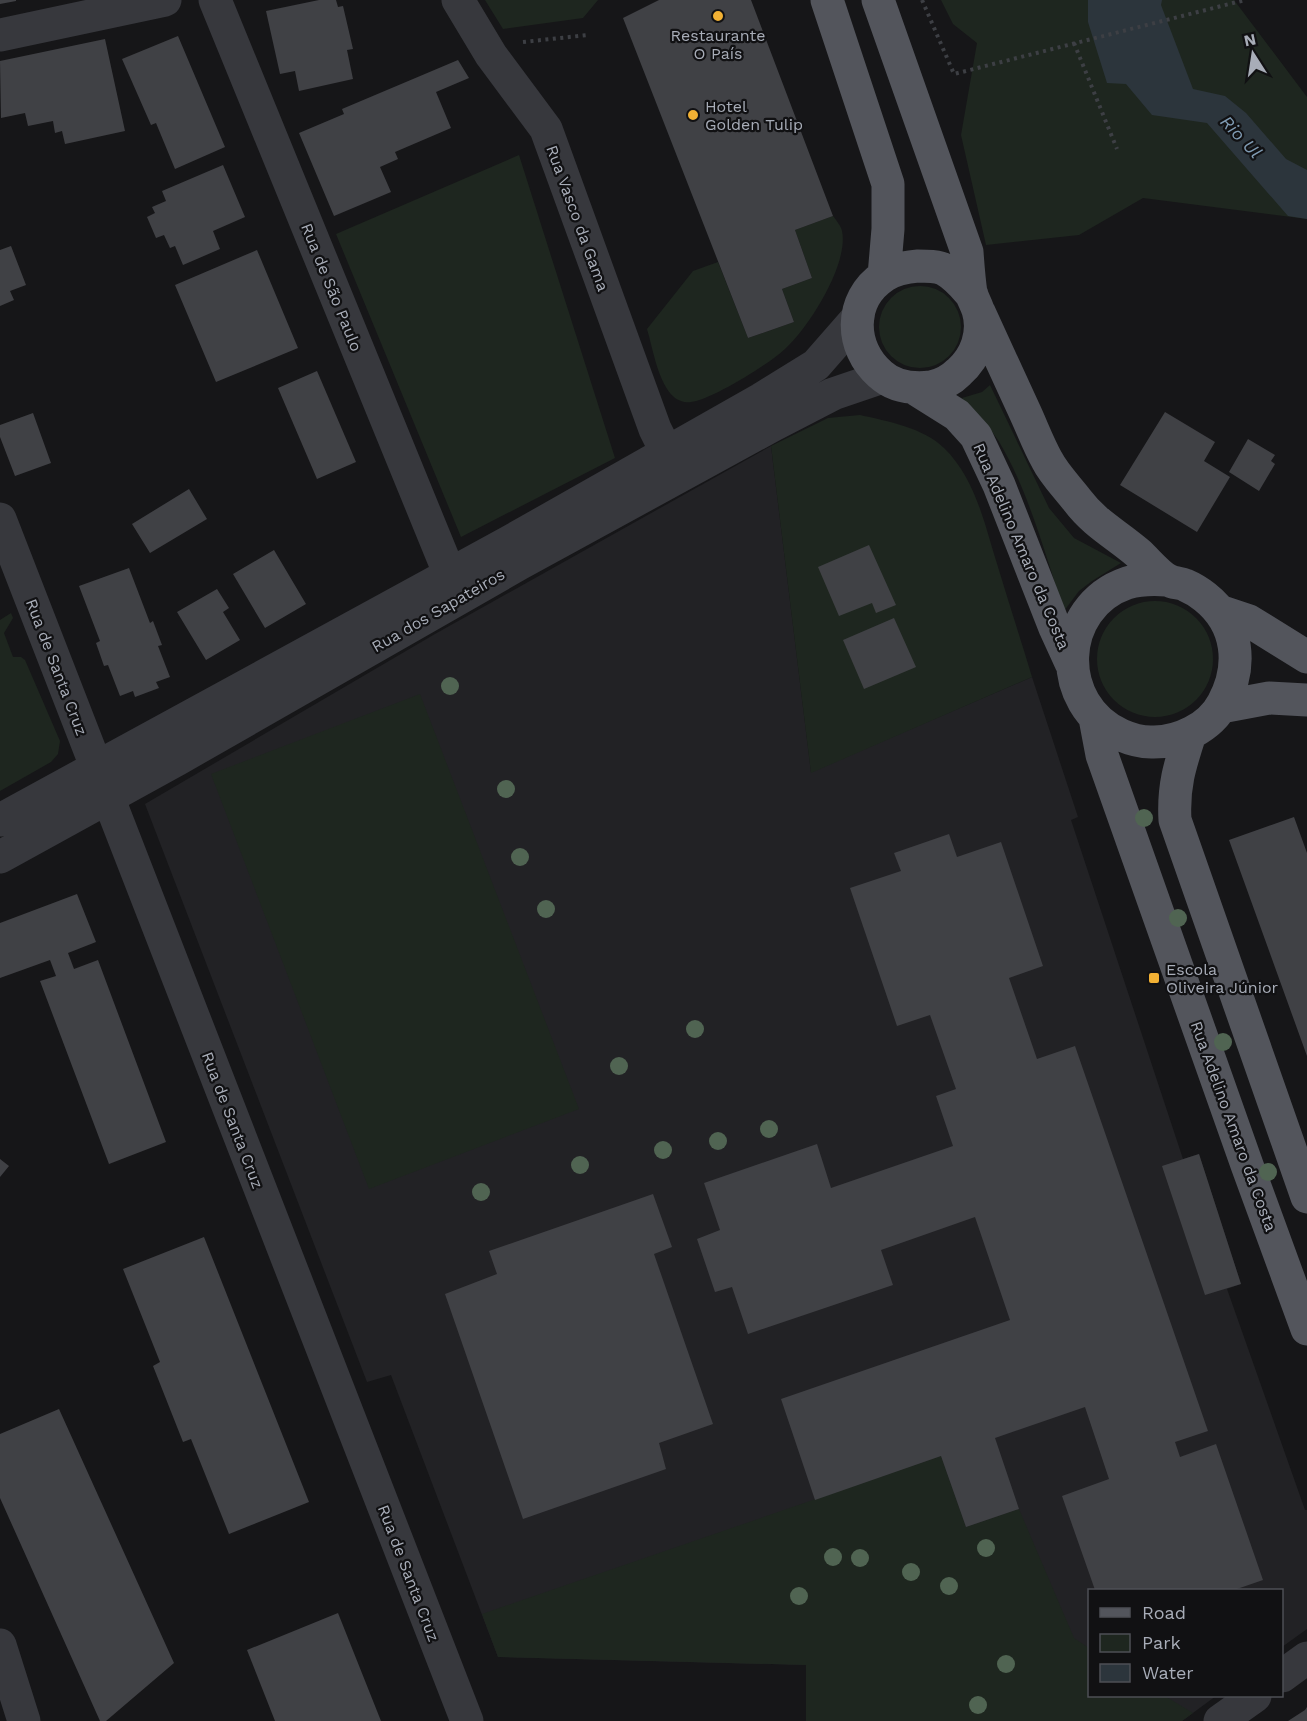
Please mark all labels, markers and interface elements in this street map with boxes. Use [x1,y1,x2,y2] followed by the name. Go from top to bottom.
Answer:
[711,9,725,23] marker: Restaurante O País
[1223,24,1283,84] north arrow
[671,26,765,63] place label: Restaurante O País
[1242,29,1258,50] text: N
[705,97,803,134] place label: Hotel Golden Tulip
[686,108,700,122] marker: Hotel Golden Tulip
[1216,111,1266,162] water label: Rio Ul
[542,143,613,294] street label: Rua Vasco da Gama
[297,220,366,354] street label: Rua de São Paulo
[969,440,1074,652] street label: Rua Adelino Amaro da Costa
[368,565,508,656] street label: Rua dos Sapateiros
[22,596,91,738] street label: Rua de Santa Cruz
[1166,960,1279,997] place label: Escola Oliveira Júnior
[1147,971,1161,985] marker: Escola Oliveira Júnior
[1187,1019,1280,1234] street label: Rua Adelino Amaro da Costa
[198,1049,267,1191] street label: Rua de Santa Cruz
[374,1502,443,1644] street label: Rua de Santa Cruz
[1088,1589,1283,1697] legend
[1142,1602,1186,1623] text: Road
[1142,1632,1181,1653] text: Park
[1142,1662,1194,1683] text: Water

